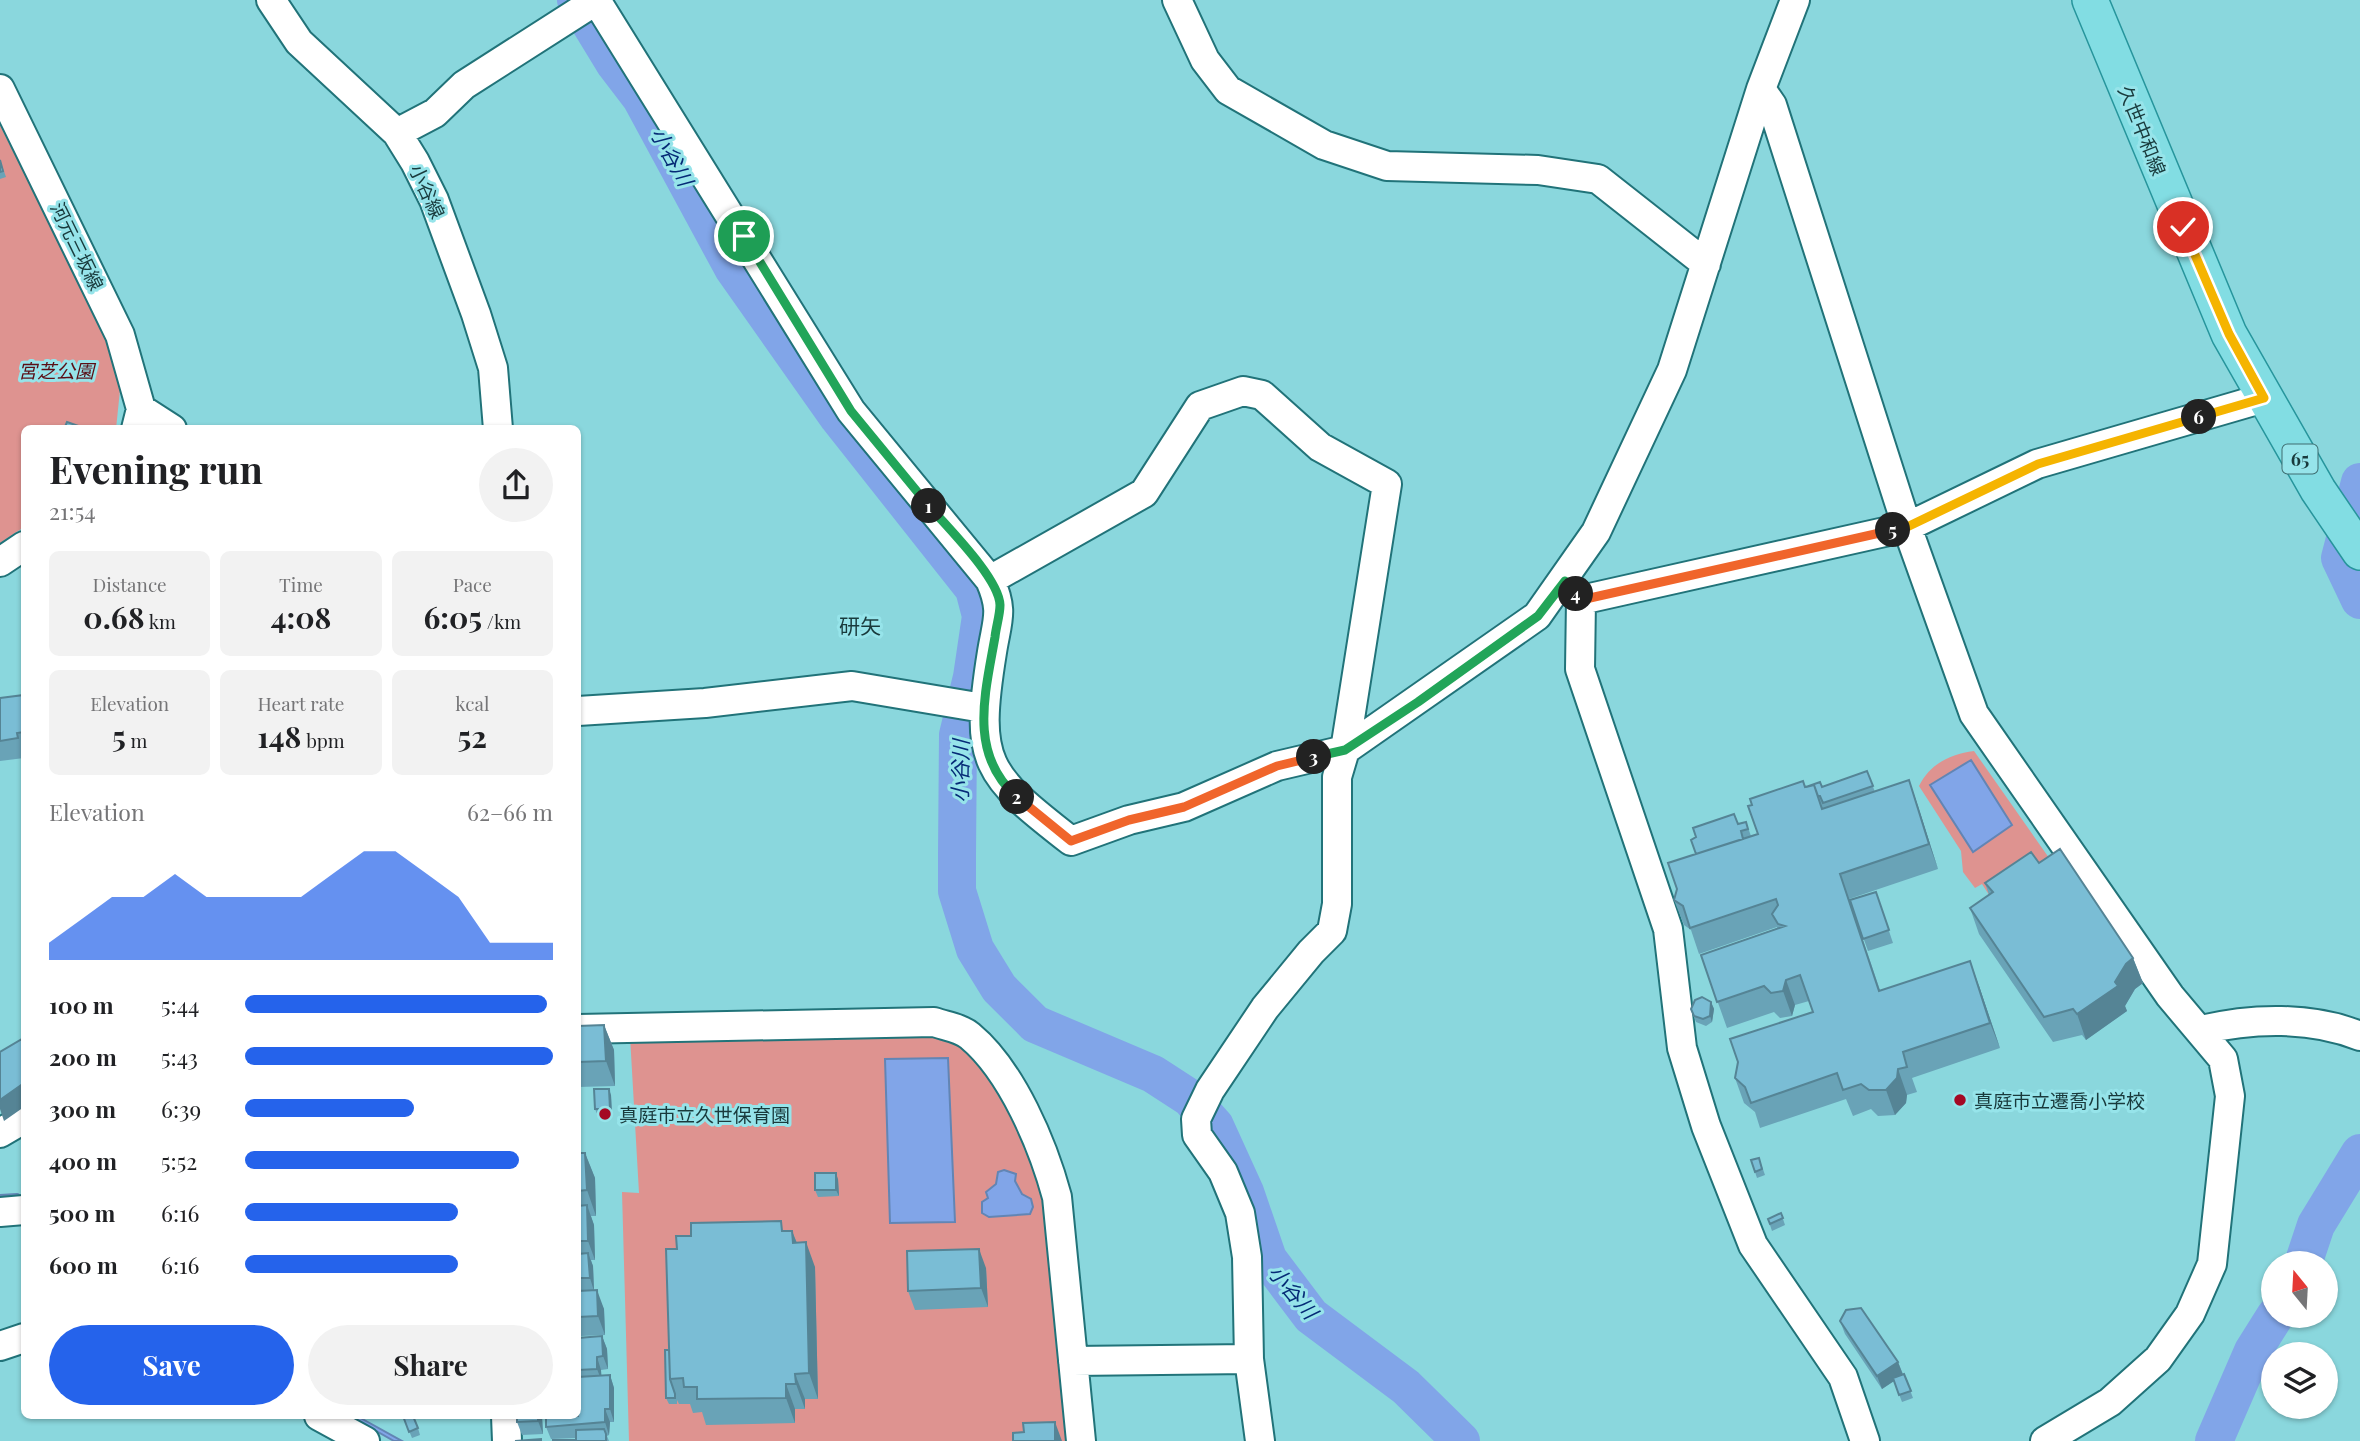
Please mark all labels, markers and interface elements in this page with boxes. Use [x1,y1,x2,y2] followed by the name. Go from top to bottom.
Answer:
[2113,81,2173,179] street label: 久世中和線
[645,122,701,192] water label: 小谷川
[404,160,452,222] street label: 小谷線
[2153,197,2213,257] pin
[45,198,111,294] street label: 河元三坂線
[714,206,774,266] pin
[2164,208,2202,246] icon: check
[725,217,763,255] icon: arrive
[18,357,97,383] park label: 宮芝公園
[2182,400,2216,434] pin: 6
[2193,403,2204,429] text: 6
[49,443,263,494] text: Evening run
[2282,444,2318,474] road number: 65
[479,448,553,522] button: share
[912,489,946,524] pin: 1
[925,492,932,518] text: 1
[49,495,96,526] text: 21:54
[1876,512,1910,548] pin: 5
[1888,516,1897,542] text: 5
[93,571,167,597] text: Distance
[279,571,323,597] text: Time
[453,571,492,597] text: Pace
[1558,576,1594,612] pin: 4
[1570,580,1581,606] text: 4
[83,597,144,637] text: 0.68
[271,597,331,637] text: 4:08
[423,597,482,637] text: 6:05
[144,608,176,634] text: km
[482,608,521,634] text: /km
[839,611,881,639] district label: 研矢
[90,690,169,716] text: Elevation
[258,690,344,716] text: Heart rate
[455,690,489,716] text: kcal
[112,716,126,756] text: 5
[257,716,301,756] text: 148
[458,716,487,756] text: 52
[126,727,147,753] text: m
[301,727,345,753] text: bpm
[944,737,974,803] water label: 小谷川
[1296,740,1332,774] pin: 3
[1309,743,1318,769] text: 3
[1000,780,1034,814] pin: 2
[1012,783,1021,809] text: 2
[49,796,145,827] text: Elevation
[467,796,553,827] text: 62–66 m
[49,989,114,1020] text: 100 m
[161,989,199,1020] text: 5:44
[49,1041,117,1072] text: 200 m
[161,1041,198,1072] text: 5:43
[1974,1087,2145,1113] place label: 真庭市立遷喬小学校
[1952,1092,1968,1108] marker: 真庭市立遷喬小学校
[49,1093,116,1124] text: 300 m
[161,1093,201,1124] text: 6:39
[619,1101,790,1127] place label: 真庭市立久世保育園
[597,1106,613,1122] marker: 真庭市立久世保育園
[49,1145,117,1176] text: 400 m
[161,1145,197,1176] text: 5:52
[49,1197,115,1228] text: 500 m
[161,1197,199,1228] text: 6:16
[49,1249,118,1280] text: 600 m
[161,1249,199,1280] text: 6:16
[2261,1251,2338,1328] north arrow
[2261,1251,2338,1419] map controls
[1263,1258,1326,1326] water label: 小谷川
[49,1325,294,1405] button: Save
[308,1325,553,1405] button: Share
[2261,1342,2338,1419] button: layers

